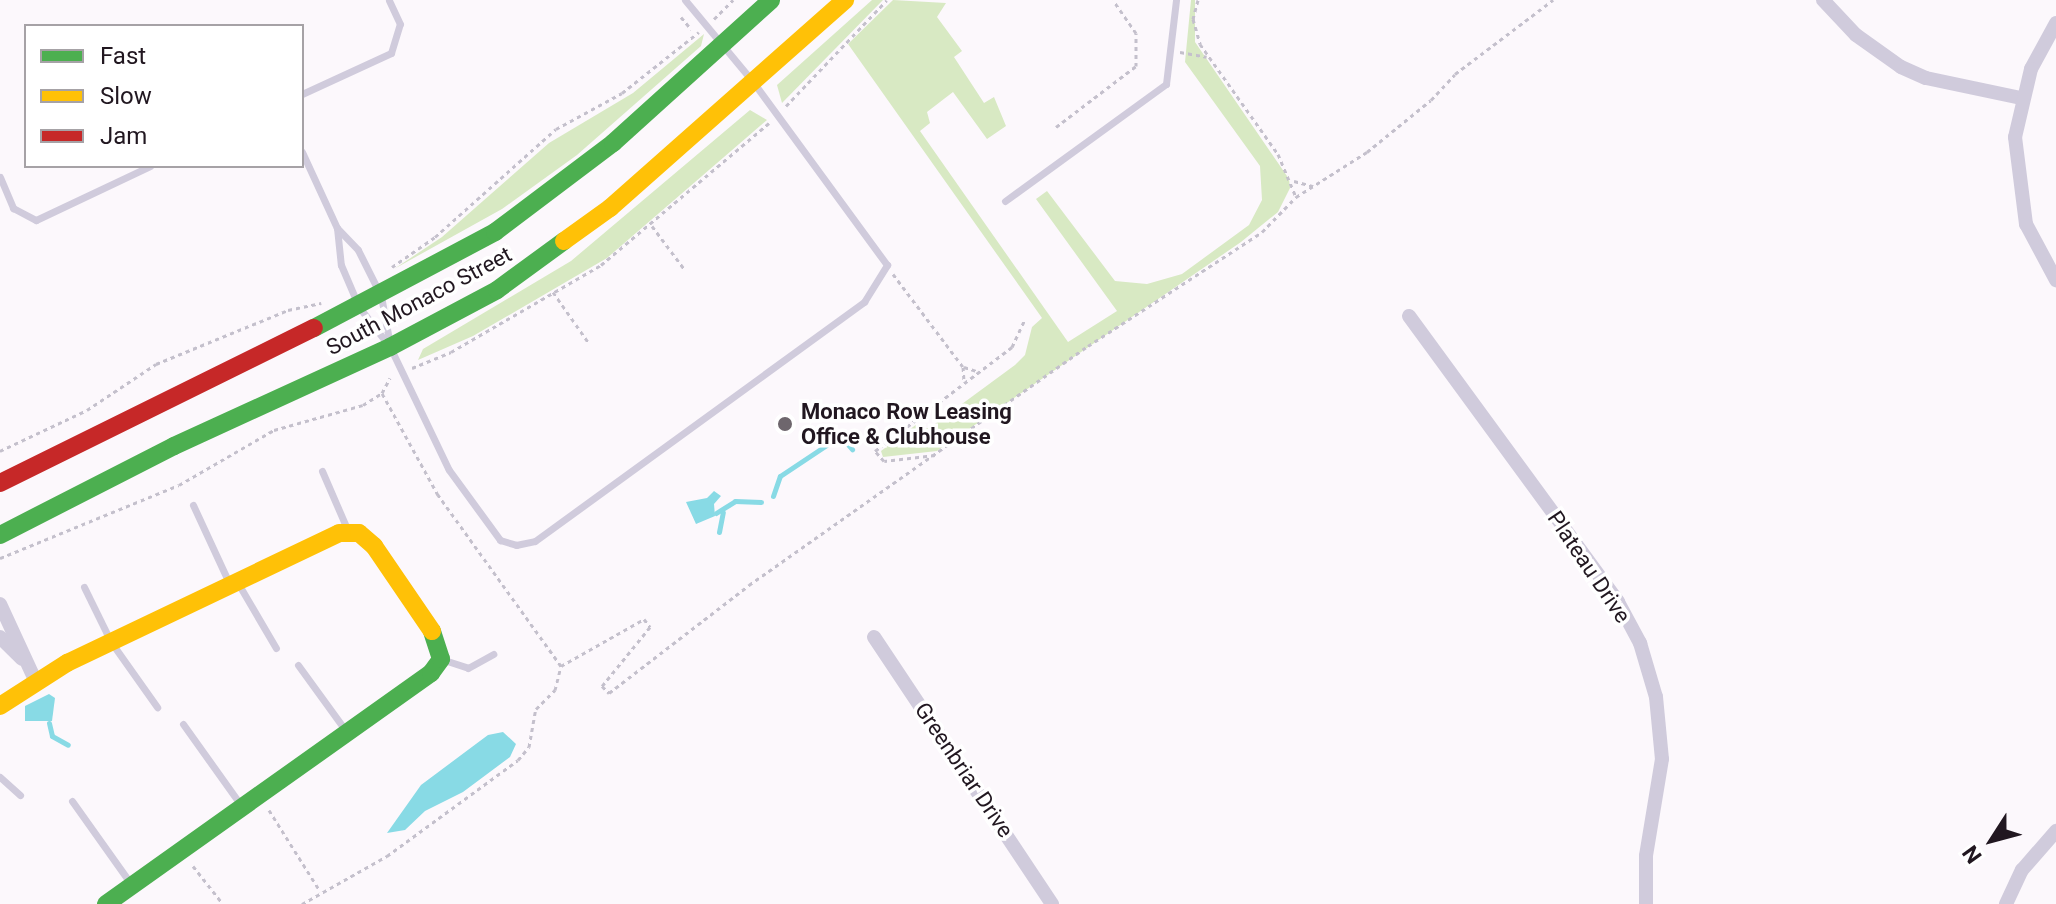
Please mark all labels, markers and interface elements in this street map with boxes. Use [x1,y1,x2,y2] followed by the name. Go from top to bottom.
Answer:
[24,24,304,168] legend
[100,42,146,70] text: Fast
[100,82,152,110] text: Slow
[100,122,147,150] text: Jam
[322,241,516,361] street label: South Monaco Street
[801,398,1012,450] place label: Monaco Row Leasing Office & Clubhouse
[776,415,794,433] marker: Monaco Row Leasing Office & Clubhouse
[1542,506,1636,628] street label: Plateau Drive
[909,697,1019,843] street label: Greenbriar Drive
[1952,800,2032,880] north arrow
[1958,841,1987,868] text: N

